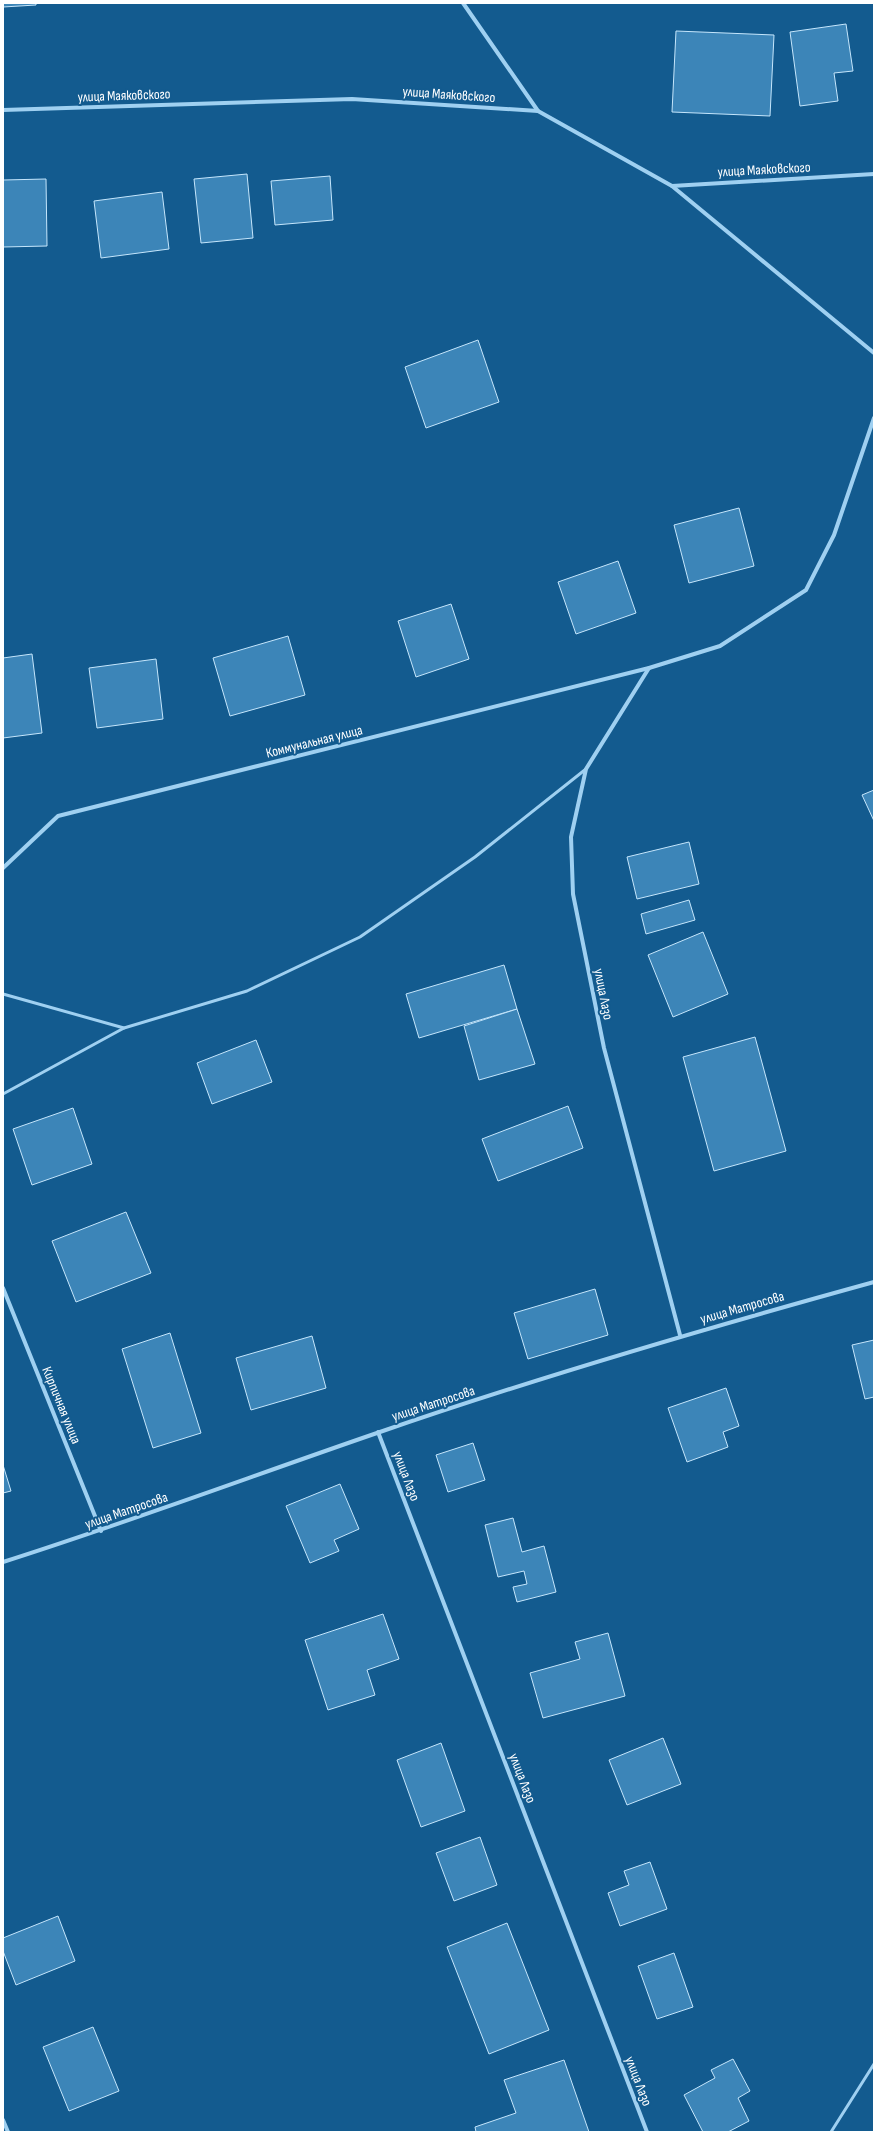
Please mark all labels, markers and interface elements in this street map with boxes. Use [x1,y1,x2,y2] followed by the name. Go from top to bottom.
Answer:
[402,83,496,106] street label: улица Маяковского
[77,85,171,106] street label: улица Маяковского
[717,159,811,180] street label: улица Маяковского
[264,721,364,762] street label: Коммунальная улица
[590,967,617,1021] street label: улица Лазо
[698,1287,786,1328] street label: улица Матросова
[38,1364,85,1446] street label: Кирпичная улица
[389,1382,477,1425] street label: улица Матросова
[389,1449,424,1504] street label: улица Лазо
[83,1488,170,1533] street label: улица Матросова
[505,1751,540,1806] street label: улица Лазо
[621,2054,656,2109] street label: улица Лазо

